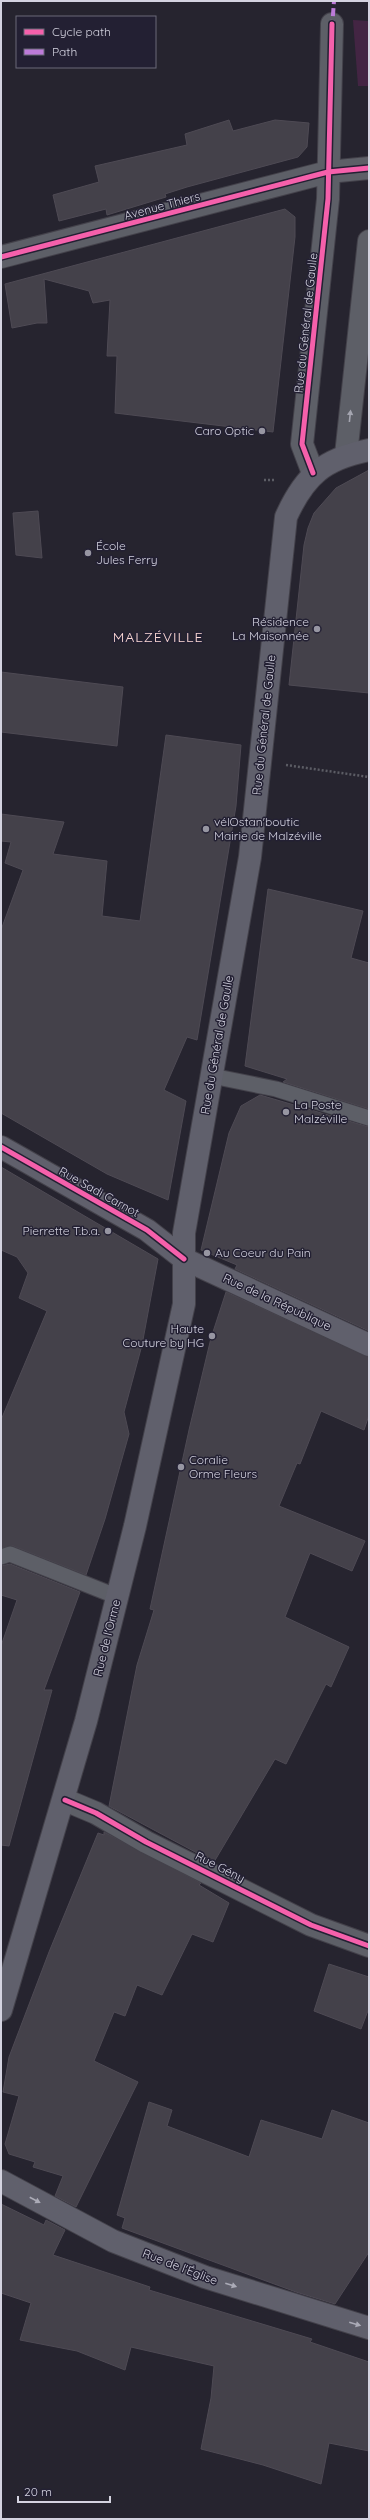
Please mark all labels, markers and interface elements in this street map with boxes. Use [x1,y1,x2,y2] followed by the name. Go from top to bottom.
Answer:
[16,16,156,68] legend
[52,24,111,39] text: Cycle path
[52,44,77,59] text: Path
[122,188,202,223] street label: Avenue Thiers
[291,252,320,394] street label: Rue du Général de Gaulle
[347,410,354,422] one-way arrow
[195,423,254,438] place label: Caro Optic
[257,426,267,436] marker: Caro Optic
[96,538,157,567] place label: École Jules Ferry
[83,548,93,558] marker: École Jules Ferry
[232,614,309,643] place label: Résidence La Maisonnée
[312,624,322,634] marker: Résidence La Maisonnée
[113,628,203,646] district label: MALZÉVILLE
[249,654,278,796] street label: Rue du Général de Gaulle
[214,814,322,843] place label: vélOstan'boutic Mairie de Malzéville
[201,824,211,834] marker: vélOstan'boutic Mairie de Malzéville
[197,974,236,1116] street label: Rue du Général de Gaulle
[294,1097,348,1126] place label: La Poste Malzéville
[281,1107,291,1117] marker: La Poste Malzéville
[56,1163,142,1220] street label: Rue Sadi Carnot
[23,1223,100,1238] place label: Pierrette T.b.a.
[103,1226,113,1236] marker: Pierrette T.b.a.
[215,1245,311,1260] place label: Au Coeur du Pain
[202,1248,212,1258] marker: Au Coeur du Pain
[221,1270,334,1333] street label: Rue de la République
[122,1321,204,1350] place label: Haute Couture by HG
[207,1331,217,1341] marker: Haute Couture by HG
[189,1452,257,1481] place label: Coralie Orme Fleurs
[176,1462,186,1472] marker: Coralie Orme Fleurs
[90,1598,123,1678] street label: Rue de l'Orme
[193,1848,248,1885] street label: Rue Gény
[30,2196,41,2203] one-way arrow
[140,2245,220,2288] street label: Rue de l'Église
[225,2283,237,2289] one-way arrow
[349,2322,361,2328] one-way arrow
[18,2478,110,2504] scale bar
[24,2484,52,2499] text: 20 m

